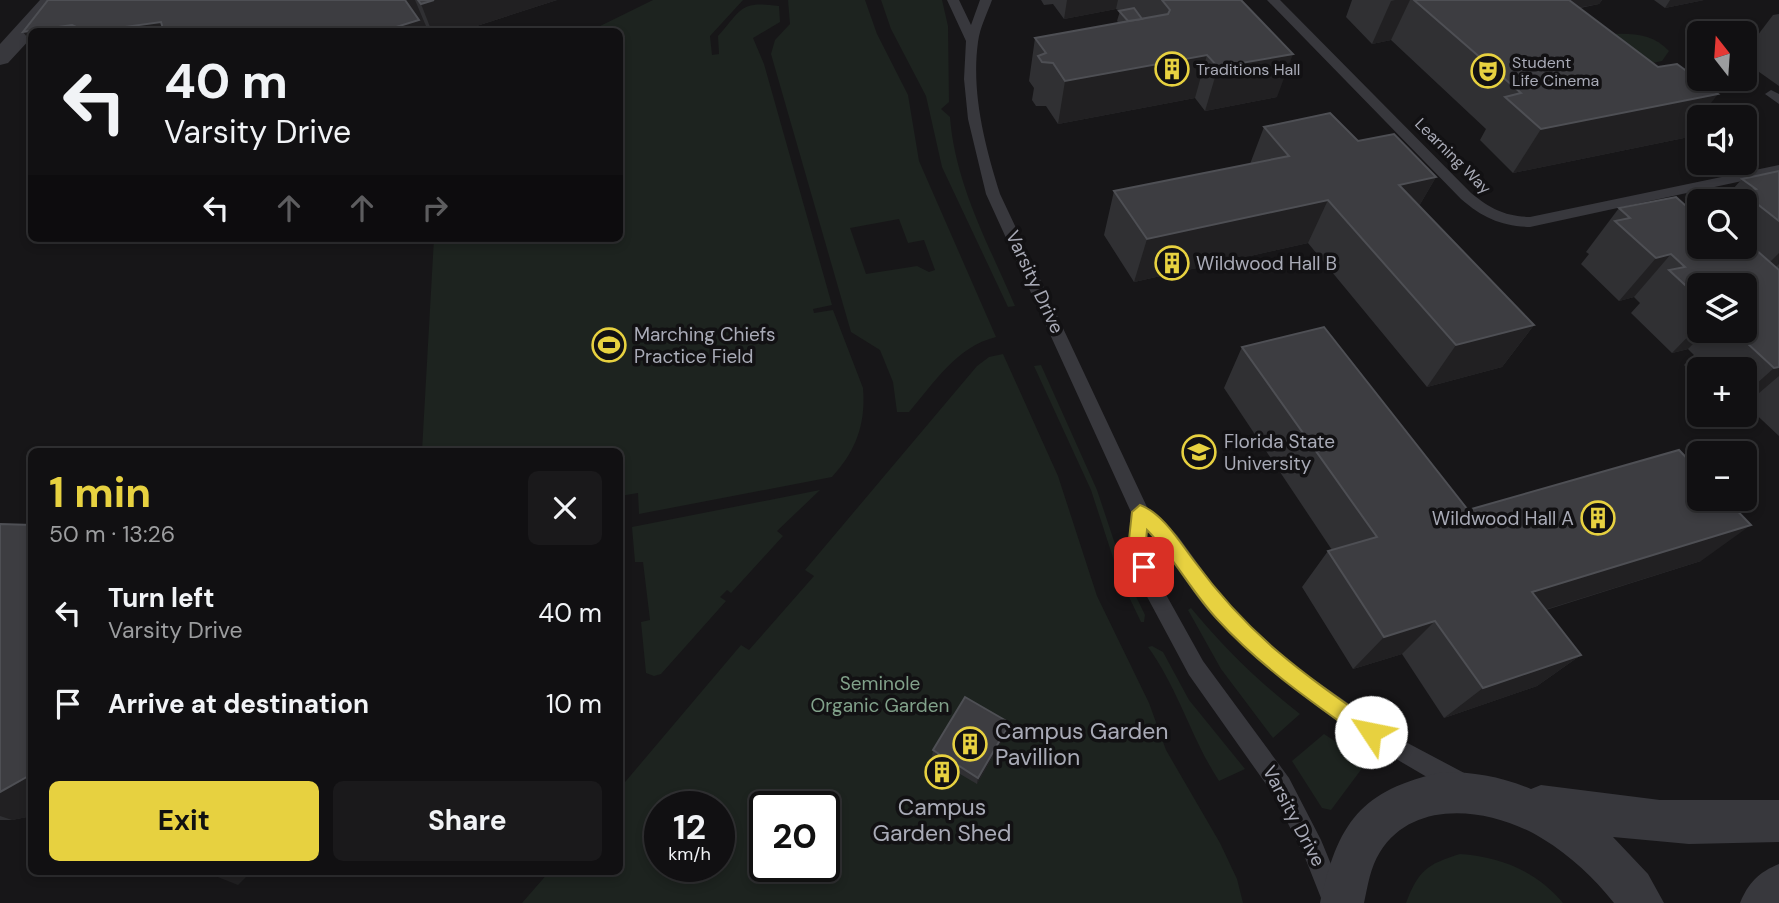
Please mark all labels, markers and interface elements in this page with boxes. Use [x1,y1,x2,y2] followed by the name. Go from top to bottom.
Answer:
[1687,21,1757,91] north arrow
[1687,21,1757,511] map controls
[164,49,288,113] text: 40 m
[1153,50,1191,88] building icon: Traditions Hall
[1469,52,1507,90] theatre icon: Student Life Cinema
[1512,52,1599,91] place label: Student Life Cinema
[49,56,140,147] icon: left
[1196,59,1300,80] place label: Traditions Hall
[1687,105,1757,175] button: sound
[164,111,351,153] text: Varsity Drive
[1410,113,1496,199] street label: Learning Way
[197,189,235,227] icon: left
[270,189,308,227] icon: ahead
[343,189,381,227] icon: ahead
[416,189,454,227] icon: right
[1687,189,1757,259] button: search
[1000,226,1070,338] street label: Varsity Drive
[1153,244,1191,282] building icon: Wildwood Hall B
[1196,251,1337,276] place label: Wildwood Hall B
[1687,273,1757,343] button: layers
[634,322,775,369] place label: Marching Chiefs Practice Field
[590,326,628,364] sports icon: Marching Chiefs Practice Field
[1687,357,1757,427] button: +
[1224,429,1335,476] place label: Florida State University
[1180,433,1218,471] school or university icon: Florida State University
[1687,441,1757,511] button: −
[49,465,151,520] text: 1 min
[528,471,602,545] button: close
[1579,499,1617,537] building icon: Wildwood Hall A
[1432,506,1574,531] place label: Wildwood Hall A
[49,519,175,549] text: 50 m · 13:26
[1114,537,1174,597] pin
[1125,548,1163,586] icon: arrive
[108,581,215,615] text: Turn left
[49,594,87,632] icon: left
[538,596,602,630] text: 40 m
[108,615,243,645] text: Varsity Drive
[811,671,949,718] park label: Seminole Organic Garden
[49,685,87,723] icon: arrive
[108,687,369,721] text: Arrive at destination
[546,687,602,721] text: 10 m
[1334,695,1408,769] position arrow
[995,716,1168,772] place label: Campus Garden Pavillion
[951,725,989,763] building icon: Campus Garden Pavillion
[923,753,961,791] building icon: Campus Garden Shed
[1257,761,1331,871] street label: Varsity Drive
[49,781,319,861] button: Exit
[333,781,602,861] button: Share
[749,791,840,882] speed limit sign: 20
[873,792,1011,848] place label: Campus Garden Shed
[673,804,706,850] text: 12
[668,842,711,866] text: km/h

